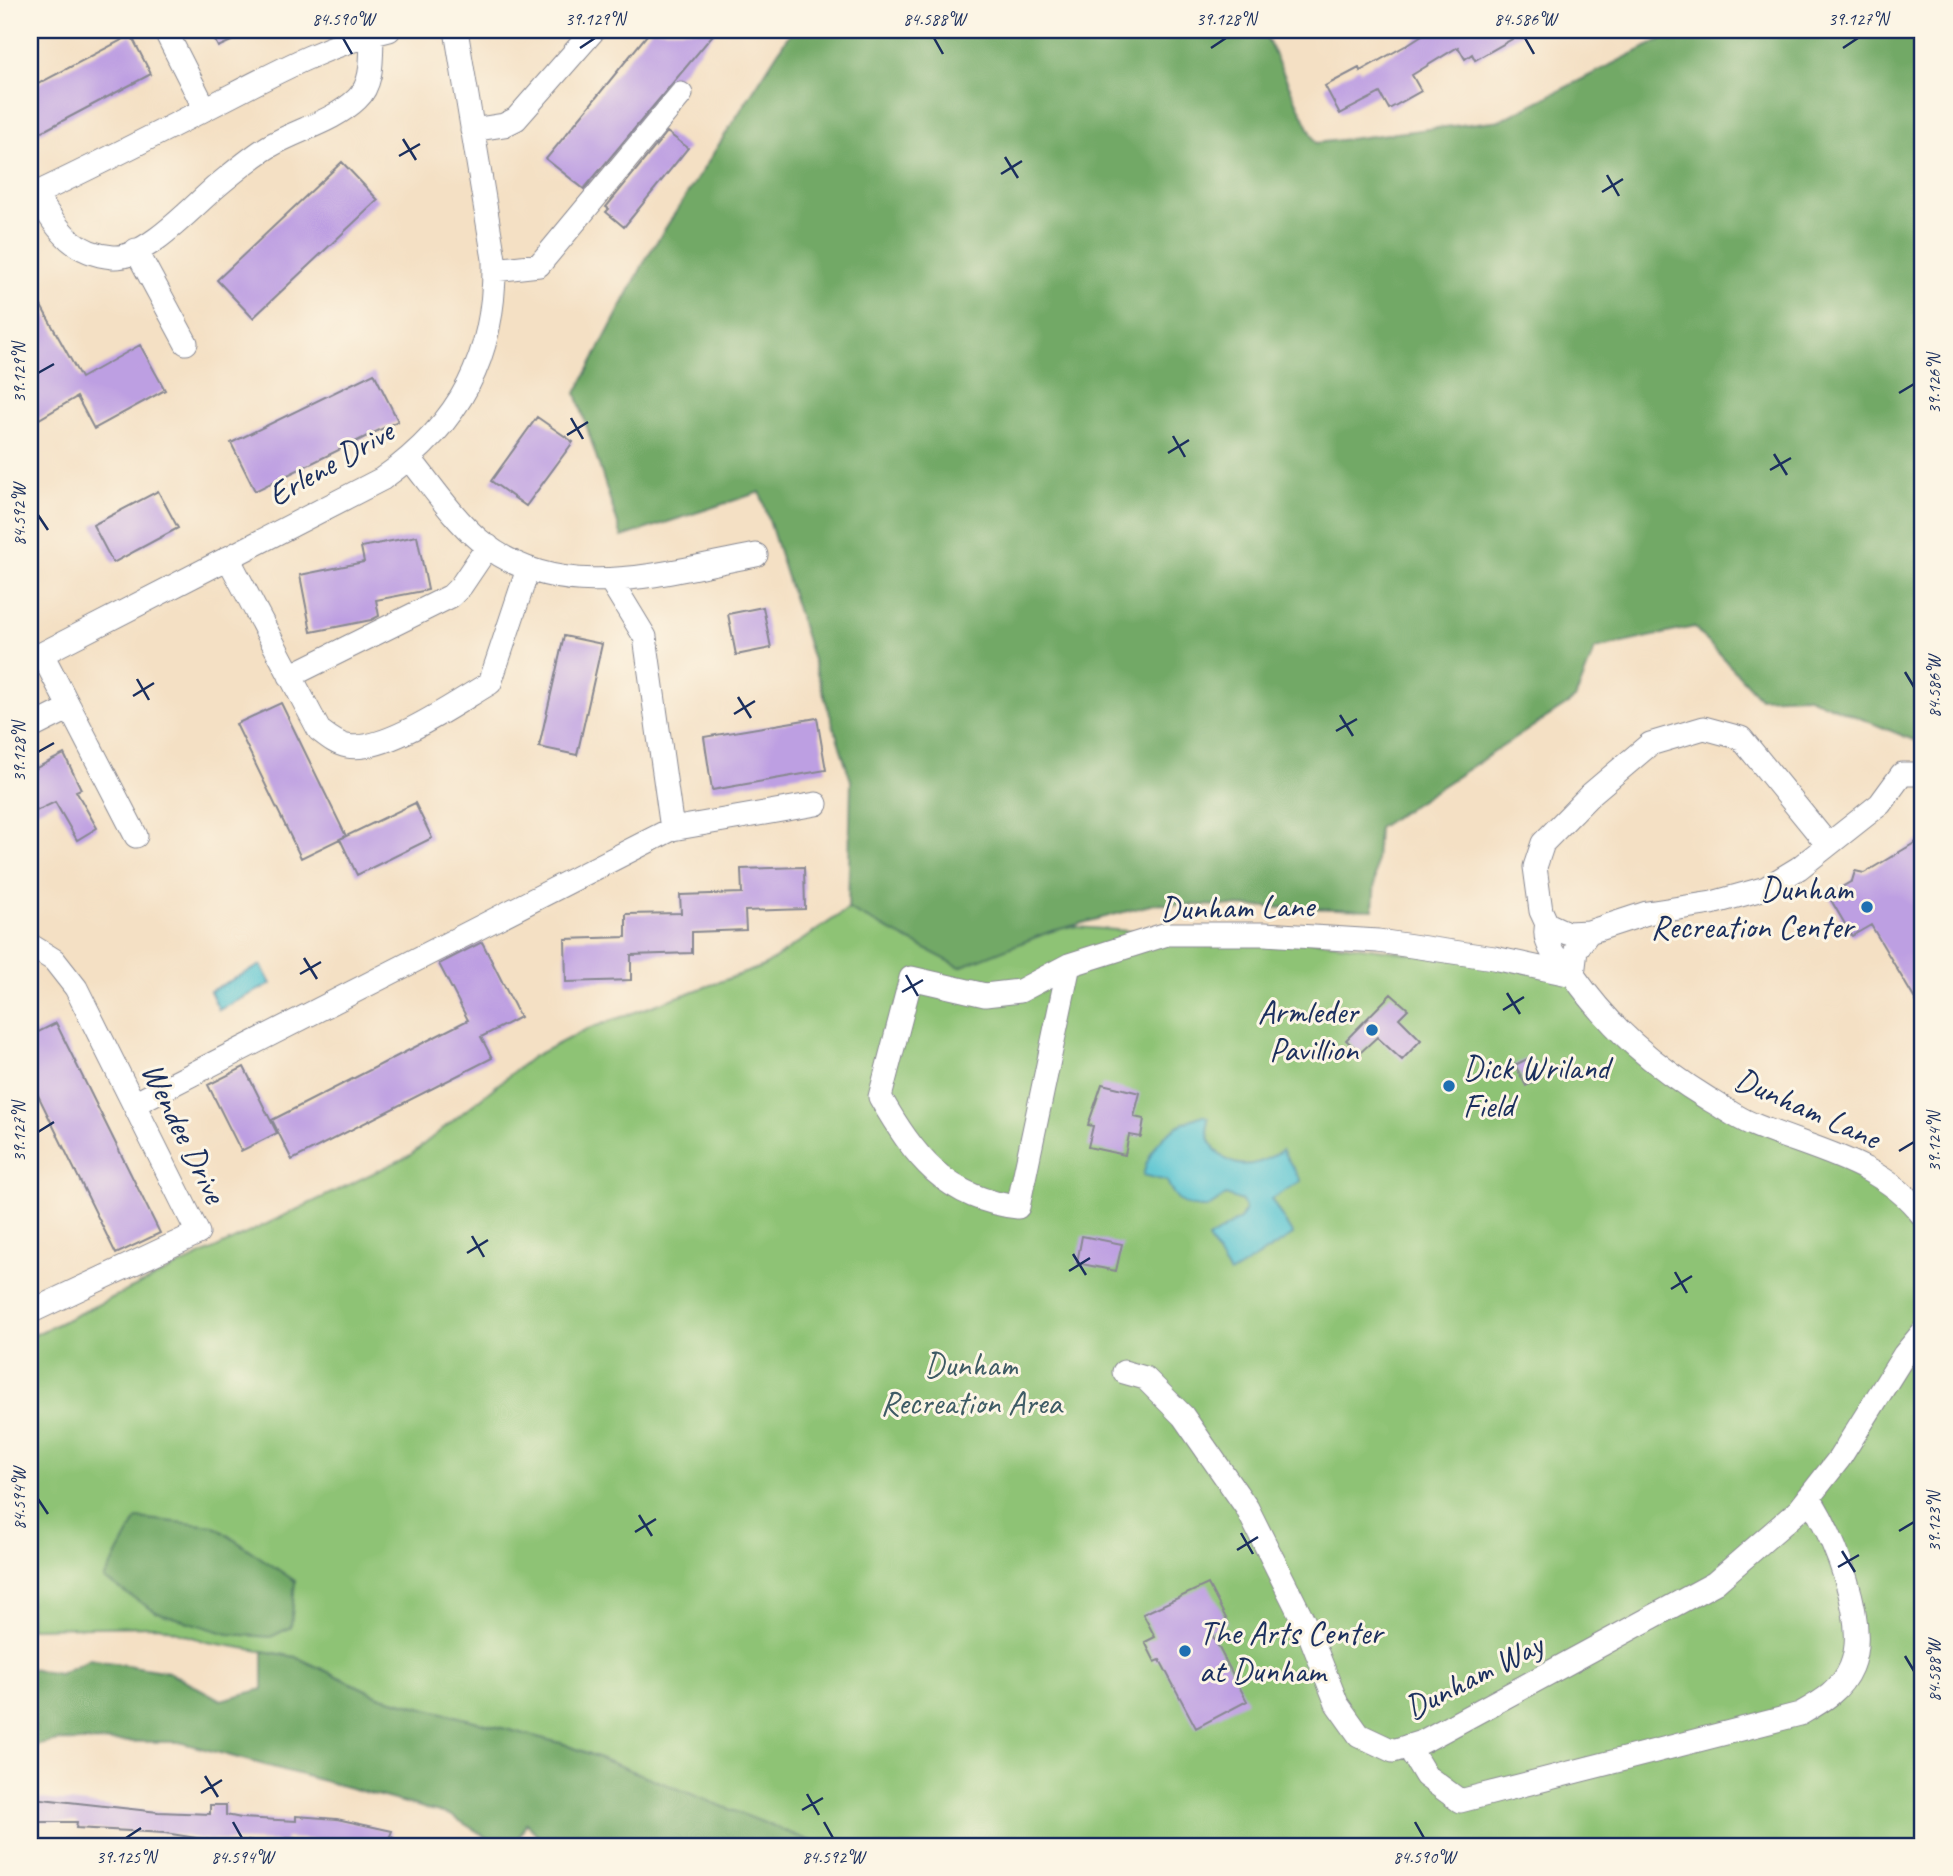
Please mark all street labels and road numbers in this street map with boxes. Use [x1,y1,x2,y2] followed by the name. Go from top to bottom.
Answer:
[260,409,403,516] street label: Erlene Drive
[1160,885,1317,929] street label: Dunham Lane
[132,1055,237,1212] street label: Wendee Drive
[1729,1057,1889,1159] street label: Dunham Lane
[1397,1622,1552,1729] street label: Dunham Way

